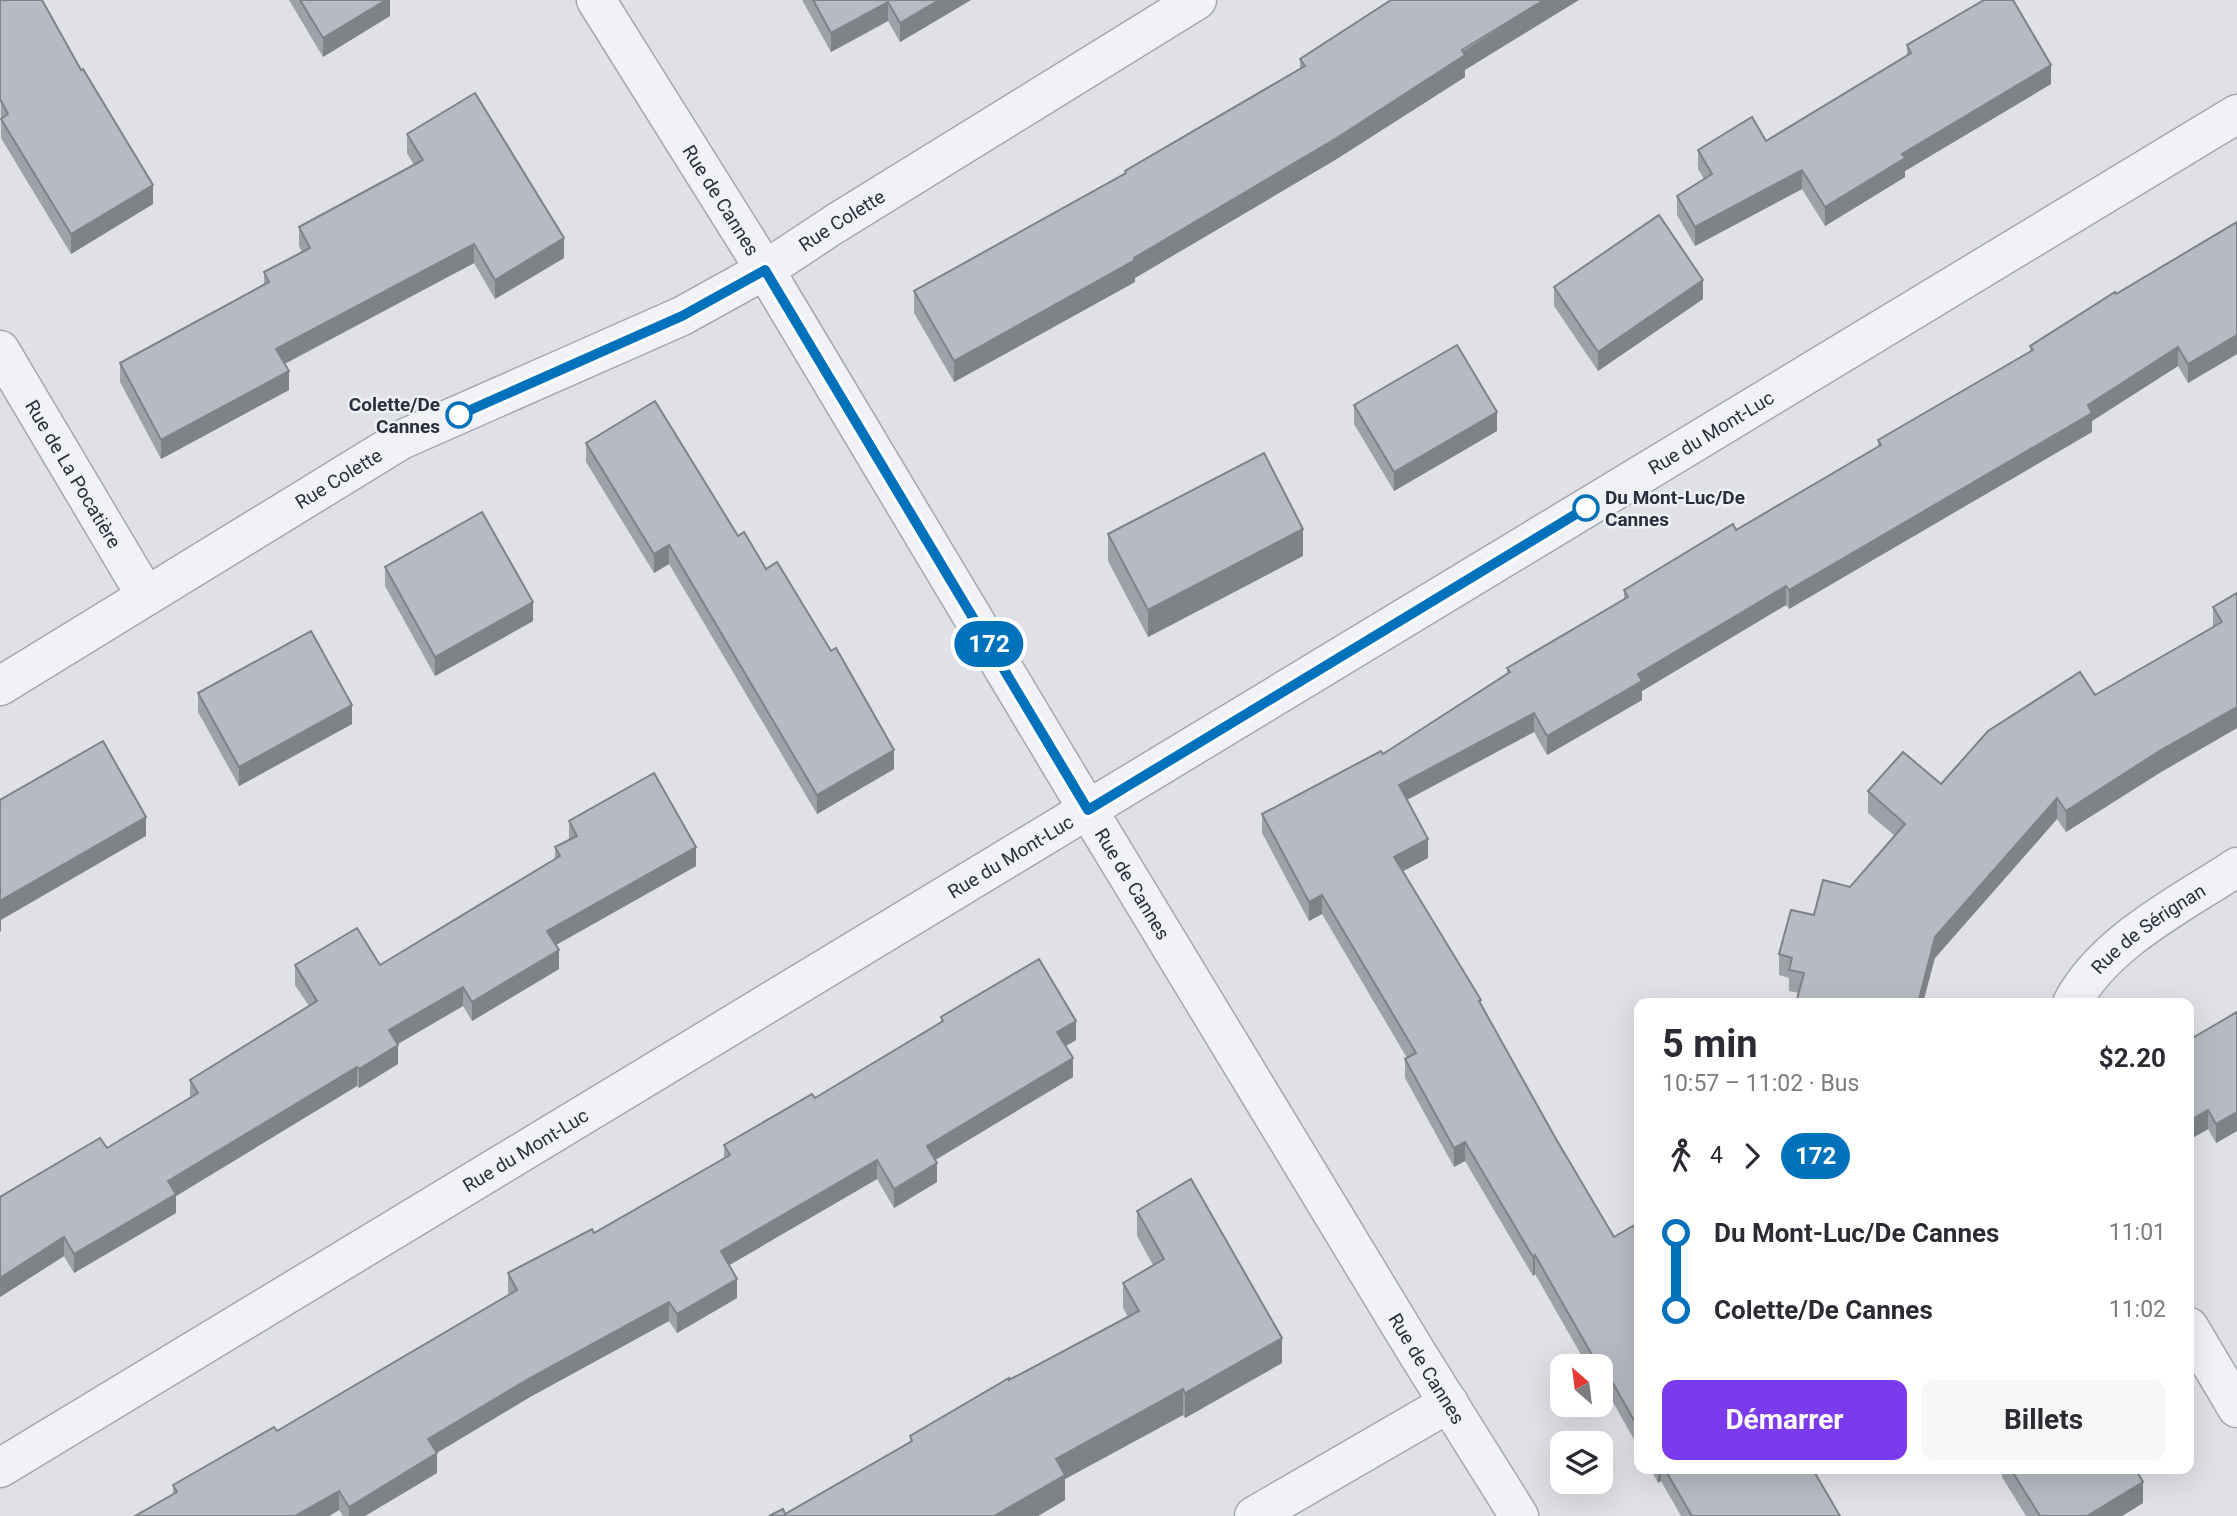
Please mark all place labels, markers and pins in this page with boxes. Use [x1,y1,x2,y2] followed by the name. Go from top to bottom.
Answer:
[349,393,440,438] place label: Colette/De Cannes
[446,402,472,428] marker: Colette/De Cannes
[1605,486,1745,531] place label: Du Mont-Luc/De Cannes
[1573,495,1599,521] marker: Du Mont-Luc/De Cannes

